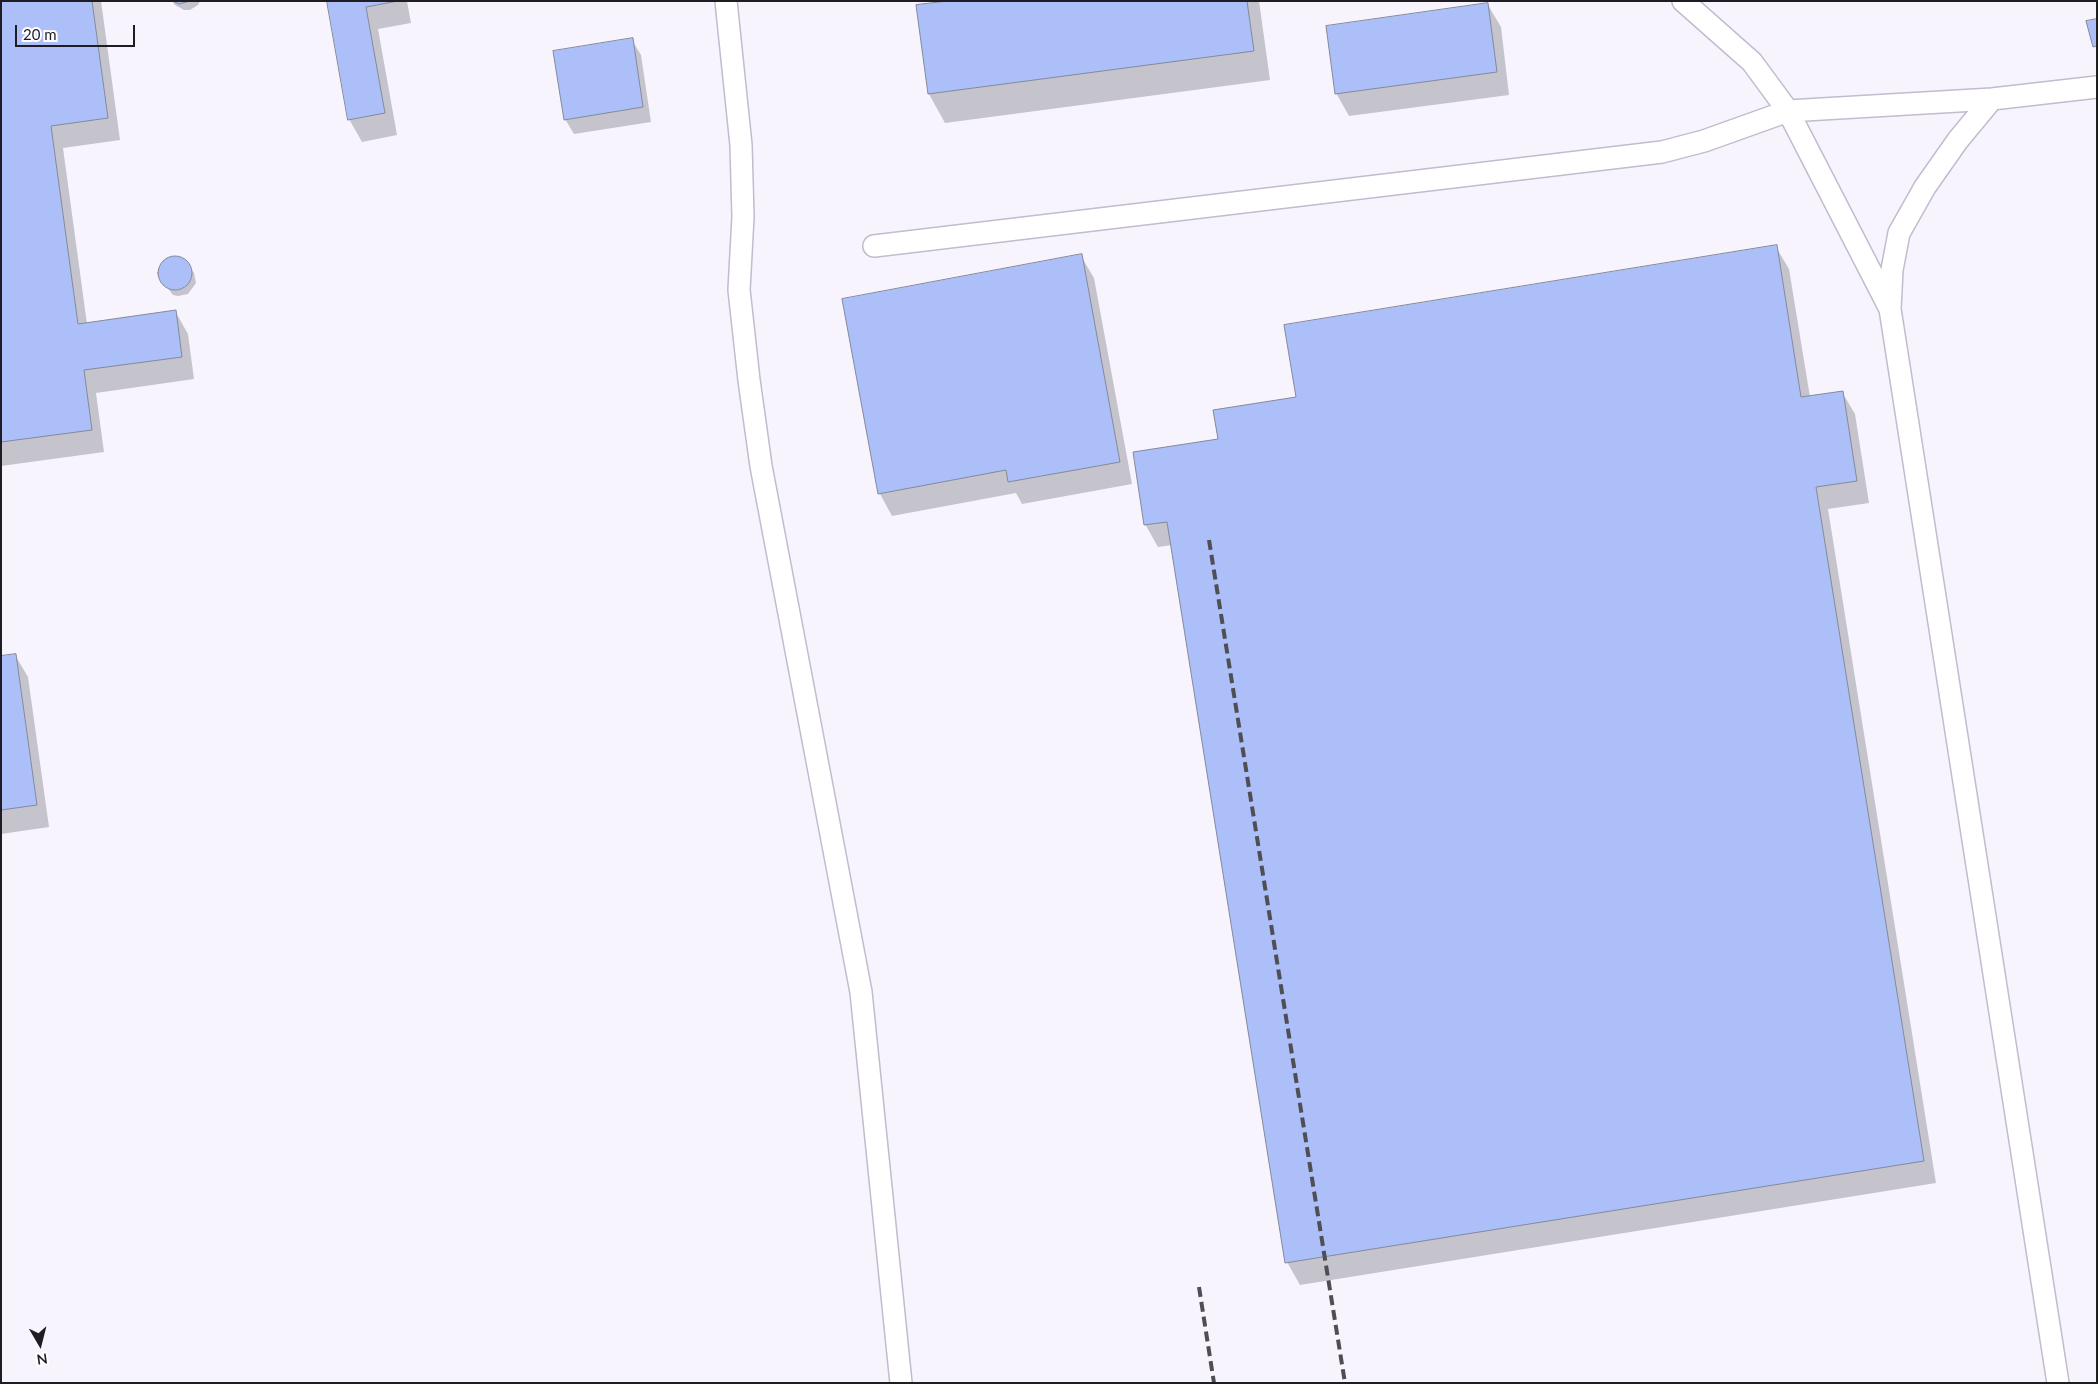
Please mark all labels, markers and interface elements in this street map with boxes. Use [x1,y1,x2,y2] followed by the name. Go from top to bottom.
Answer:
[18,15,138,47] scale bar
[23,25,57,43] text: 20 m
[15,1319,65,1369] north arrow
[36,1350,49,1369] text: N

